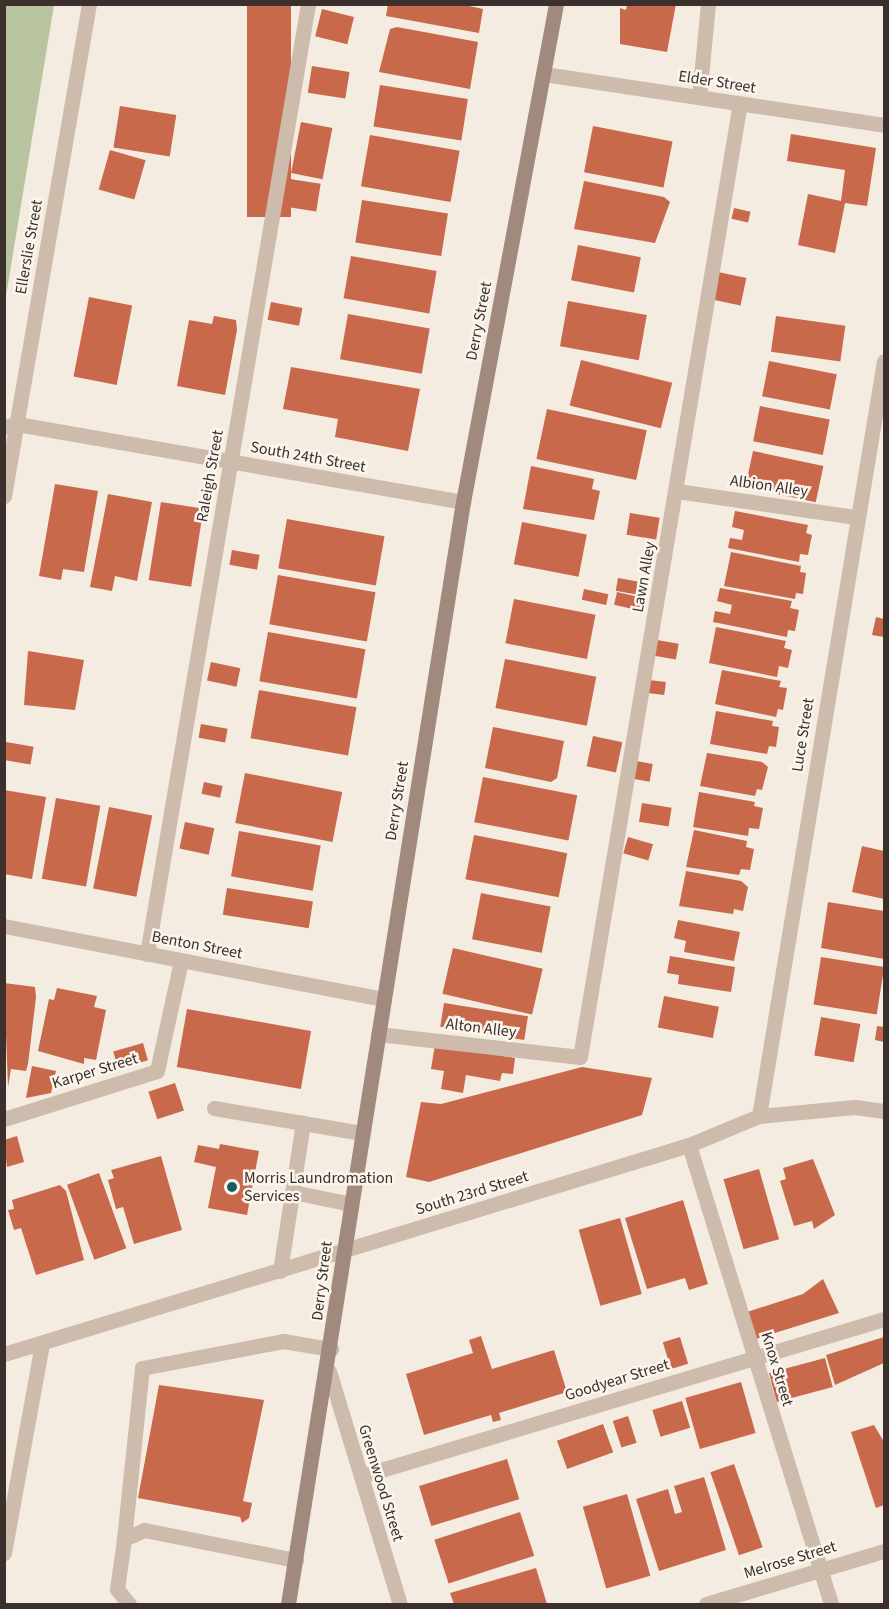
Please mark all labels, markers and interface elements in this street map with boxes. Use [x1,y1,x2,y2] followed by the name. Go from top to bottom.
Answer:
[677,66,757,98] street label: Elder Street
[11,198,47,296] street label: Ellerslie Street
[462,280,496,362] street label: Derry Street
[192,428,228,524] street label: Raleigh Street
[249,437,367,477] street label: South 24th Street
[729,471,809,501] street label: Albion Alley
[628,540,660,614] street label: Lawn Alley
[788,697,818,773] street label: Luce Street
[381,760,413,842] street label: Derry Street
[150,927,244,963] street label: Benton Street
[445,1014,517,1042] street label: Alton Alley
[50,1049,140,1093] street label: Karper Street
[413,1167,531,1219] street label: South 23rd Street
[244,1168,393,1206] place label: Morris Laundromation Services
[225,1180,239,1194] marker: Morris Laundromation Services
[308,1240,336,1322] street label: Derry Street
[757,1329,797,1409] street label: Knox Street
[562,1355,672,1405] street label: Goodyear Street
[354,1422,408,1544] street label: Greenwood Street
[741,1537,839,1583] street label: Melrose Street

